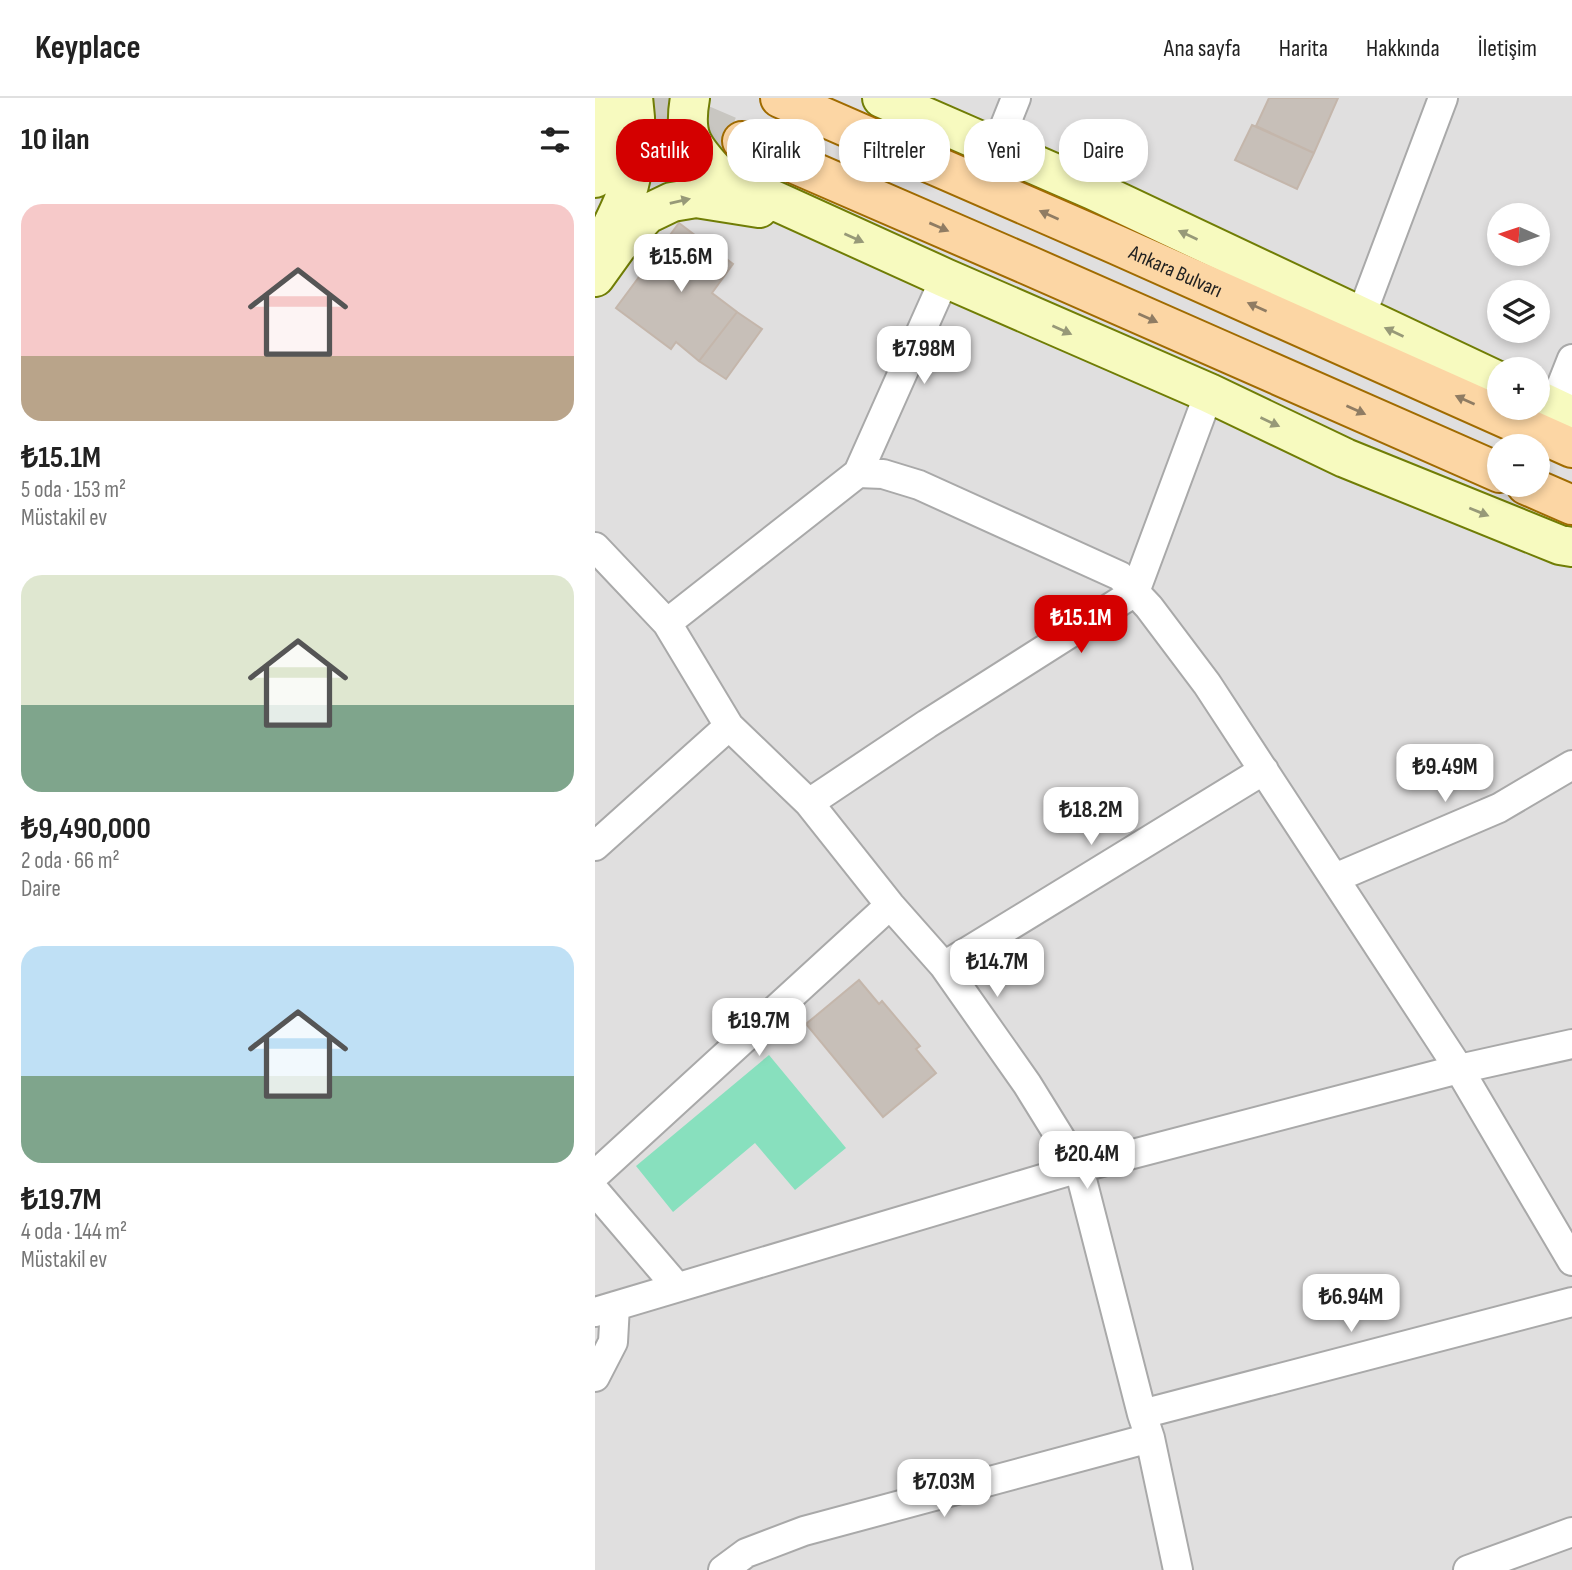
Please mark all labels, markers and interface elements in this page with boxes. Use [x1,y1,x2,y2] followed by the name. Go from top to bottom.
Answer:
[35,28,141,68] text: Keyplace
[1164,34,1241,63] text: Ana sayfa
[1279,34,1328,63] text: Harita
[1366,34,1440,63] text: Hakkında
[1478,34,1537,63] text: İletişim
[616,119,713,182] chip: Satılık
[727,119,825,182] chip: Kiralık
[839,119,950,182] chip: Filtreler
[964,119,1045,182] chip: Yeni
[1059,119,1148,182] chip: Daire
[536,121,574,159] icon: filters
[21,122,90,158] text: 10 ilan
[669,195,691,206] one-way arrow
[1487,203,1551,266] north arrow
[1487,203,1550,497] map controls
[1038,210,1059,221] one-way arrow
[929,221,949,233] one-way arrow
[1178,229,1198,240] one-way arrow
[844,233,865,244] one-way arrow
[624,234,738,294] pin: ₺15.6M
[1124,239,1226,303] street label: Ankara Bulvarı
[650,243,712,271] text: ₺15.6M
[235,249,361,375] icon: home
[1487,280,1550,343] button: layers
[1246,302,1267,313] one-way arrow
[1137,313,1158,324] one-way arrow
[1052,325,1073,336] one-way arrow
[1384,326,1404,338] one-way arrow
[867,327,981,386] pin: ₺7.98M
[893,335,955,363] text: ₺7.98M
[1487,357,1550,420] button: +
[1455,394,1475,406] one-way arrow
[1346,404,1366,416] one-way arrow
[1260,417,1280,428] one-way arrow
[1487,434,1550,497] button: −
[21,440,101,476] text: ₺15.1M
[21,476,126,504] text: 5 oda · 153 m²
[21,504,107,532] text: Müstakil ev
[1469,507,1490,518] one-way arrow
[1024,596,1138,655] pin: ₺15.1M
[1050,604,1112,632] text: ₺15.1M
[235,620,361,746] icon: home
[1388,744,1502,804] pin: ₺9.49M
[1412,753,1478,781] text: ₺9.49M
[1034,788,1148,847] pin: ₺18.2M
[1059,796,1123,824] text: ₺18.2M
[21,811,151,847] text: ₺9,490,000
[21,847,120,875] text: 2 oda · 66 m²
[21,875,61,903] text: Daire
[940,940,1054,999] pin: ₺14.7M
[966,948,1028,976] text: ₺14.7M
[235,991,361,1117] icon: home
[702,998,816,1058] pin: ₺19.7M
[728,1007,790,1035] text: ₺19.7M
[1030,1132,1144,1191] pin: ₺20.4M
[1055,1140,1119,1168] text: ₺20.4M
[21,1182,101,1218] text: ₺19.7M
[21,1218,127,1246] text: 4 oda · 144 m²
[21,1246,107,1274] text: Müstakil ev
[1294,1274,1408,1334] pin: ₺6.94M
[1319,1283,1383,1311] text: ₺6.94M
[887,1460,1001,1519] pin: ₺7.03M
[913,1468,975,1496] text: ₺7.03M

